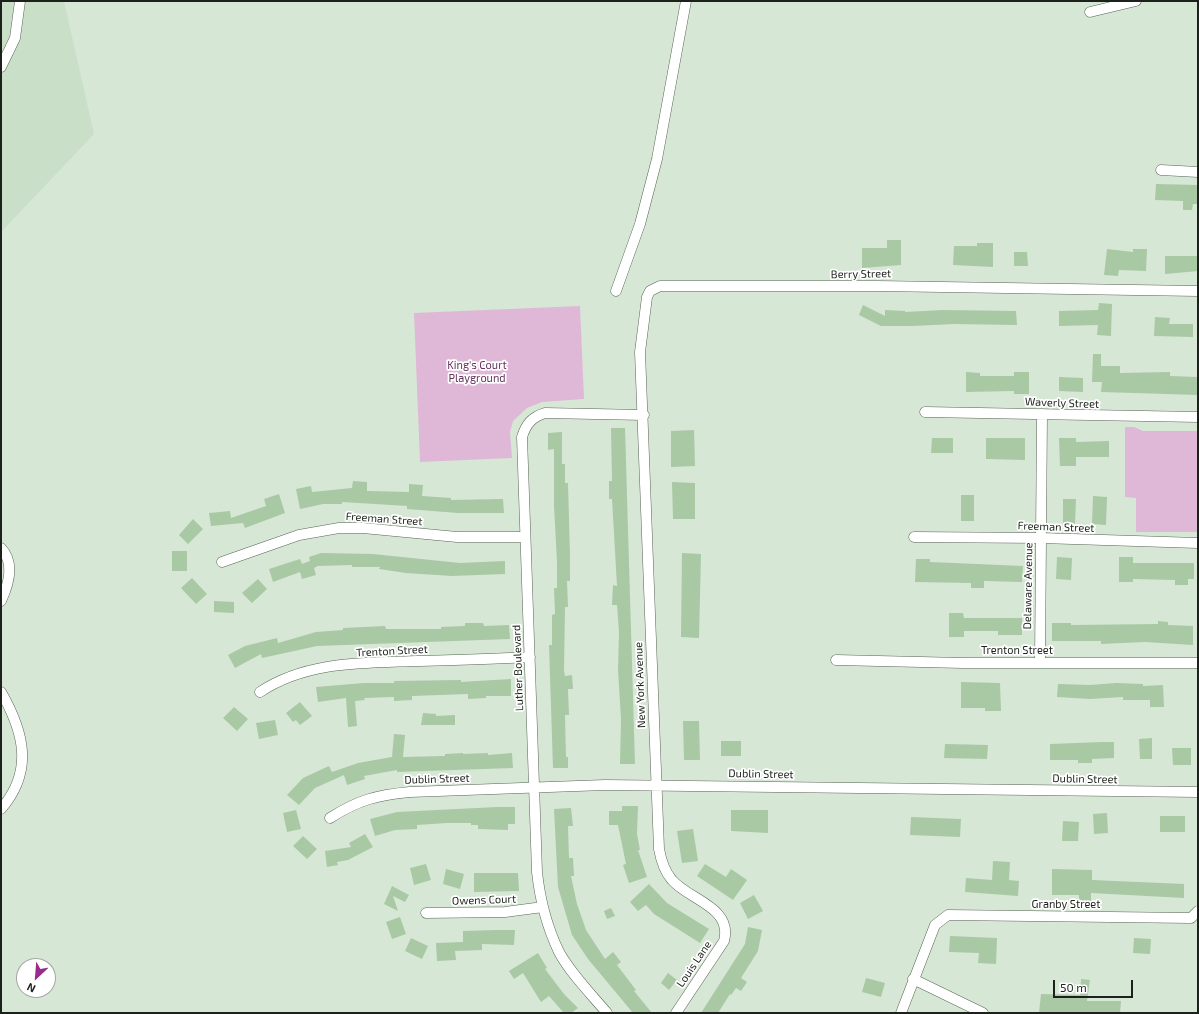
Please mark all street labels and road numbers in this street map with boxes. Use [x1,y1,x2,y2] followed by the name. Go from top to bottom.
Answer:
[831,267,891,281] street label: Berry Street
[1025,395,1099,411] street label: Waverly Street
[345,510,423,528] street label: Freeman Street
[1017,519,1095,535] street label: Freeman Street
[1021,542,1035,630] street label: Delaware Avenue
[510,625,526,711] street label: Luther Boulevard
[632,642,648,728] street label: New York Avenue
[356,643,428,659] street label: Trenton Street
[981,643,1053,657] street label: Trenton Street
[728,767,794,781] street label: Dublin Street
[404,771,470,787] street label: Dublin Street
[1052,772,1118,786] street label: Dublin Street
[452,892,516,908] street label: Owens Court
[1032,897,1100,911] street label: Granby Street
[674,938,714,990] street label: Louis Lane

